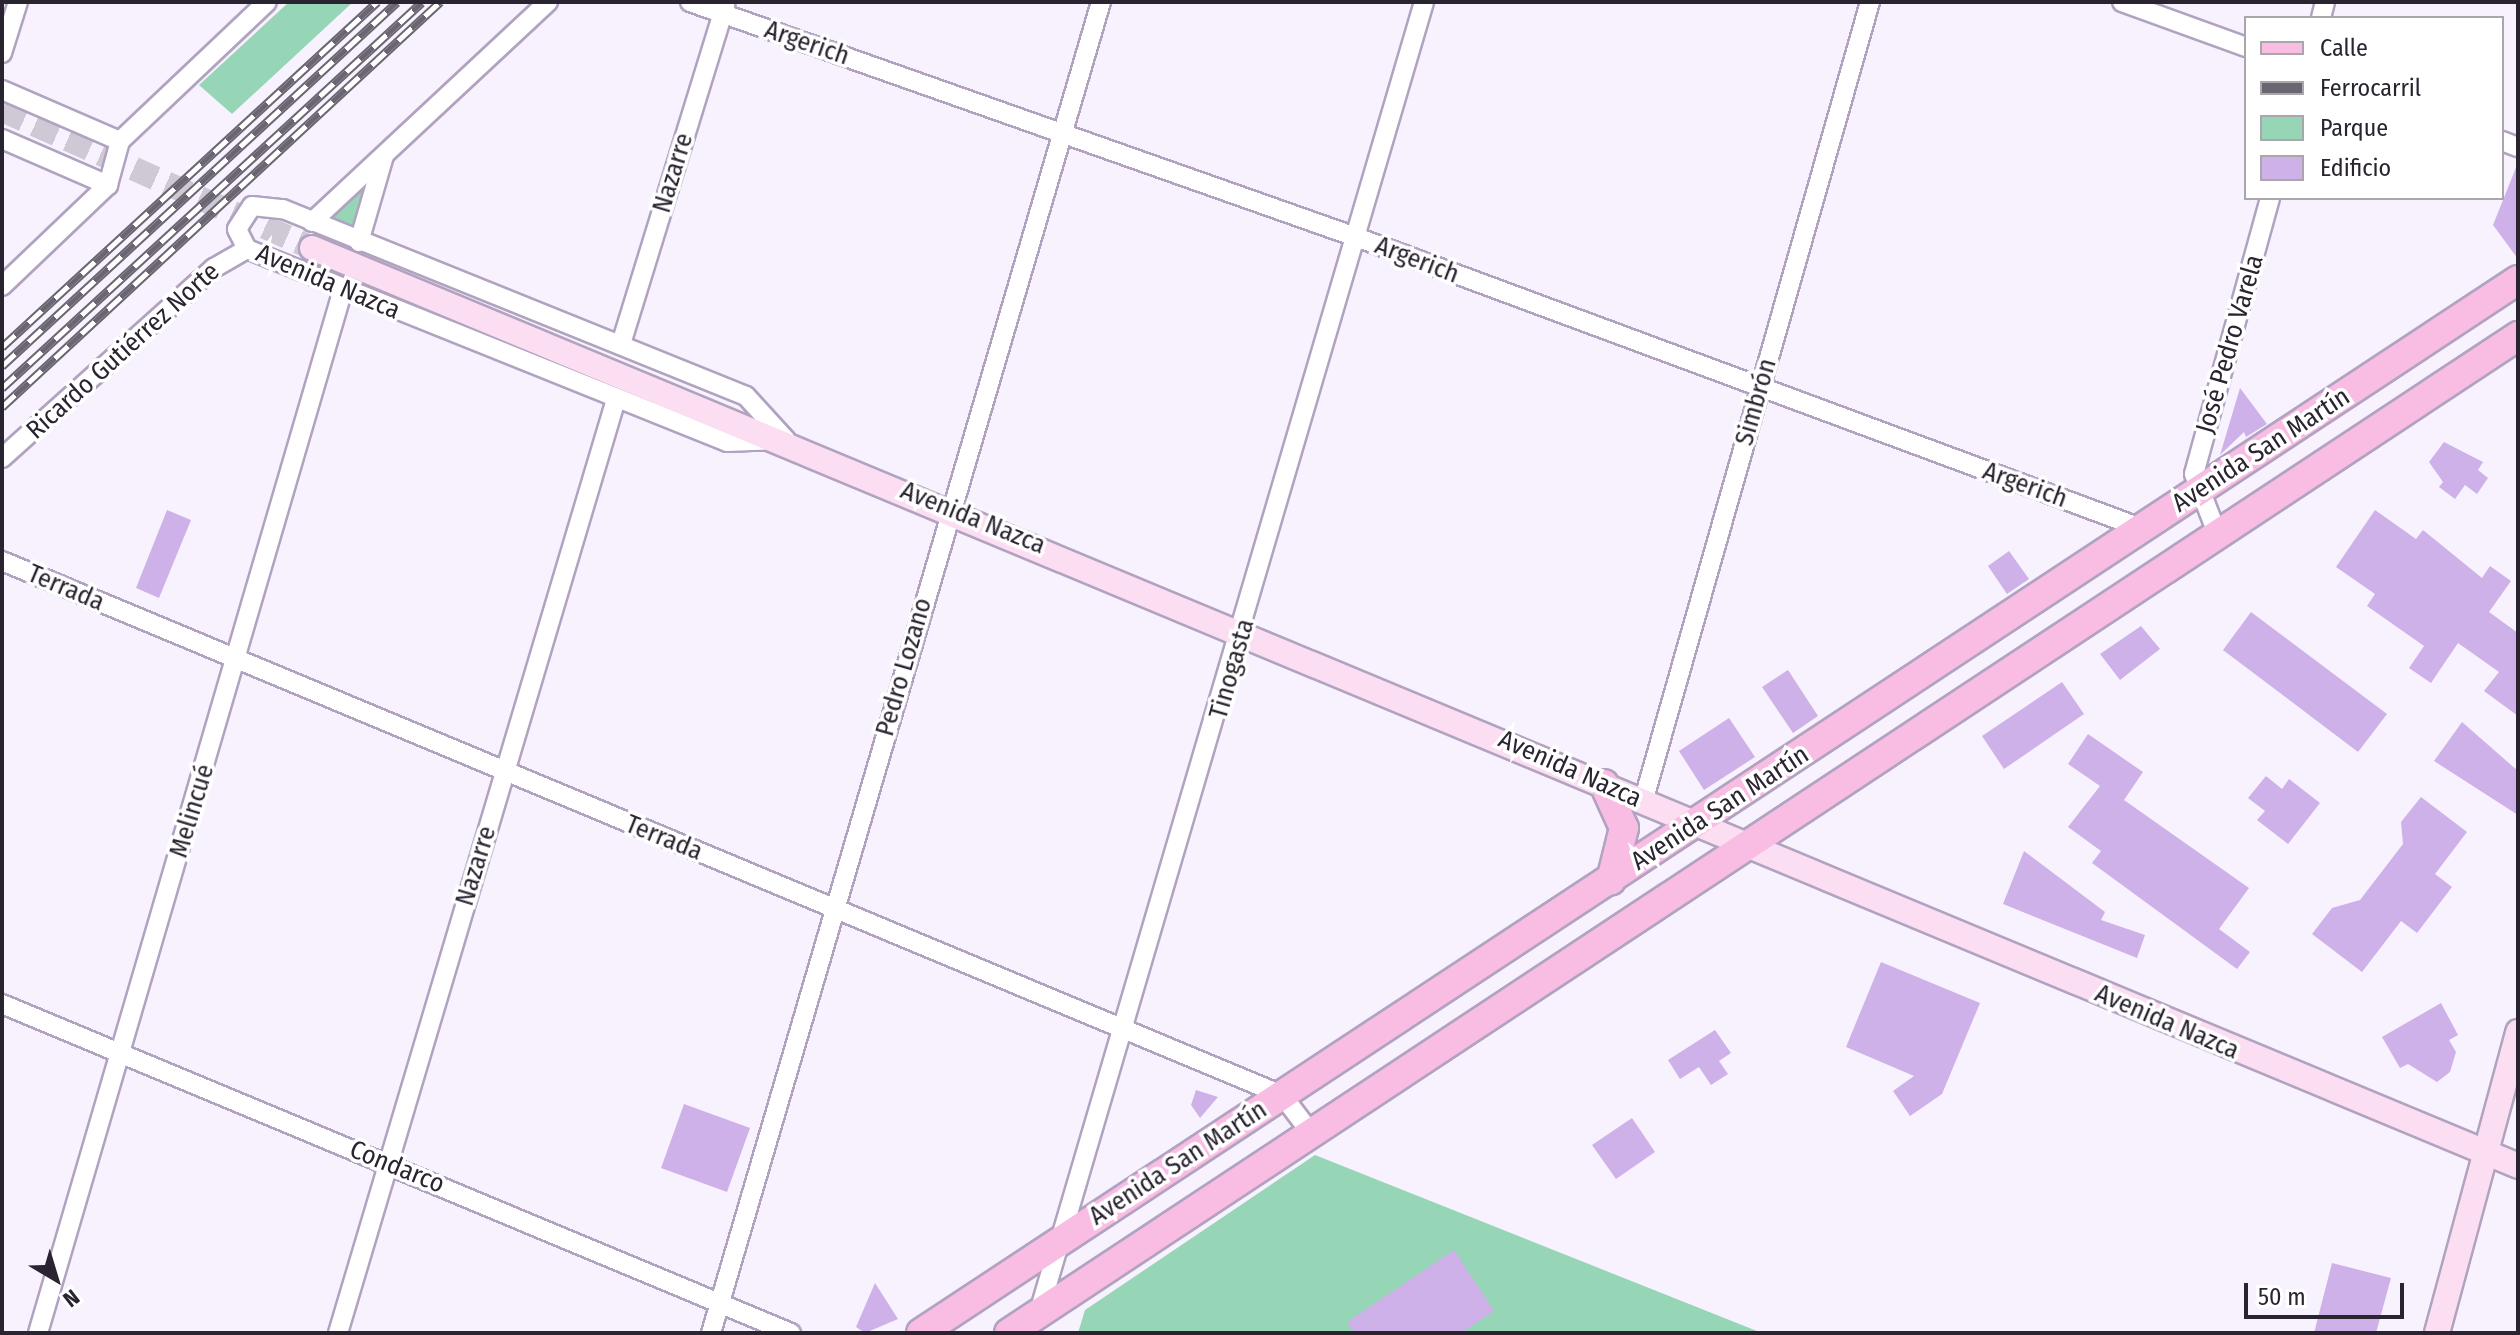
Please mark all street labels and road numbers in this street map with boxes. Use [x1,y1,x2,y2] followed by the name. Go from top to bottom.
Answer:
[761,14,853,72] street label: Argerich
[646,129,700,217] street label: Nazarre
[1371,230,1463,290] street label: Argerich
[251,238,405,326] street label: Avenida Nazca
[2190,251,2270,437] street label: José Pedro Varela
[20,256,226,446] street label: Ricardo Gutiérrez Norte
[1729,355,1783,449] street label: Simbrón
[2166,381,2356,519] street label: Avenida San Martín
[1979,455,2071,515] street label: Argerich
[896,475,1050,561] street label: Avenida Nazca
[23,558,109,618] street label: Terrada
[869,594,939,740] street label: Pedro Lozano
[1203,615,1261,723] street label: Tinogasta
[1494,724,1646,814] street label: Avenida Nazca
[1625,739,1815,877] street label: Avenida San Martín
[163,761,221,861] street label: Melincué
[621,809,707,867] street label: Terrada
[449,822,503,910] street label: Nazarre
[2090,978,2244,1066] street label: Avenida Nazca
[1083,1094,1273,1232] street label: Avenida San Martín
[345,1134,449,1200] street label: Condarco

